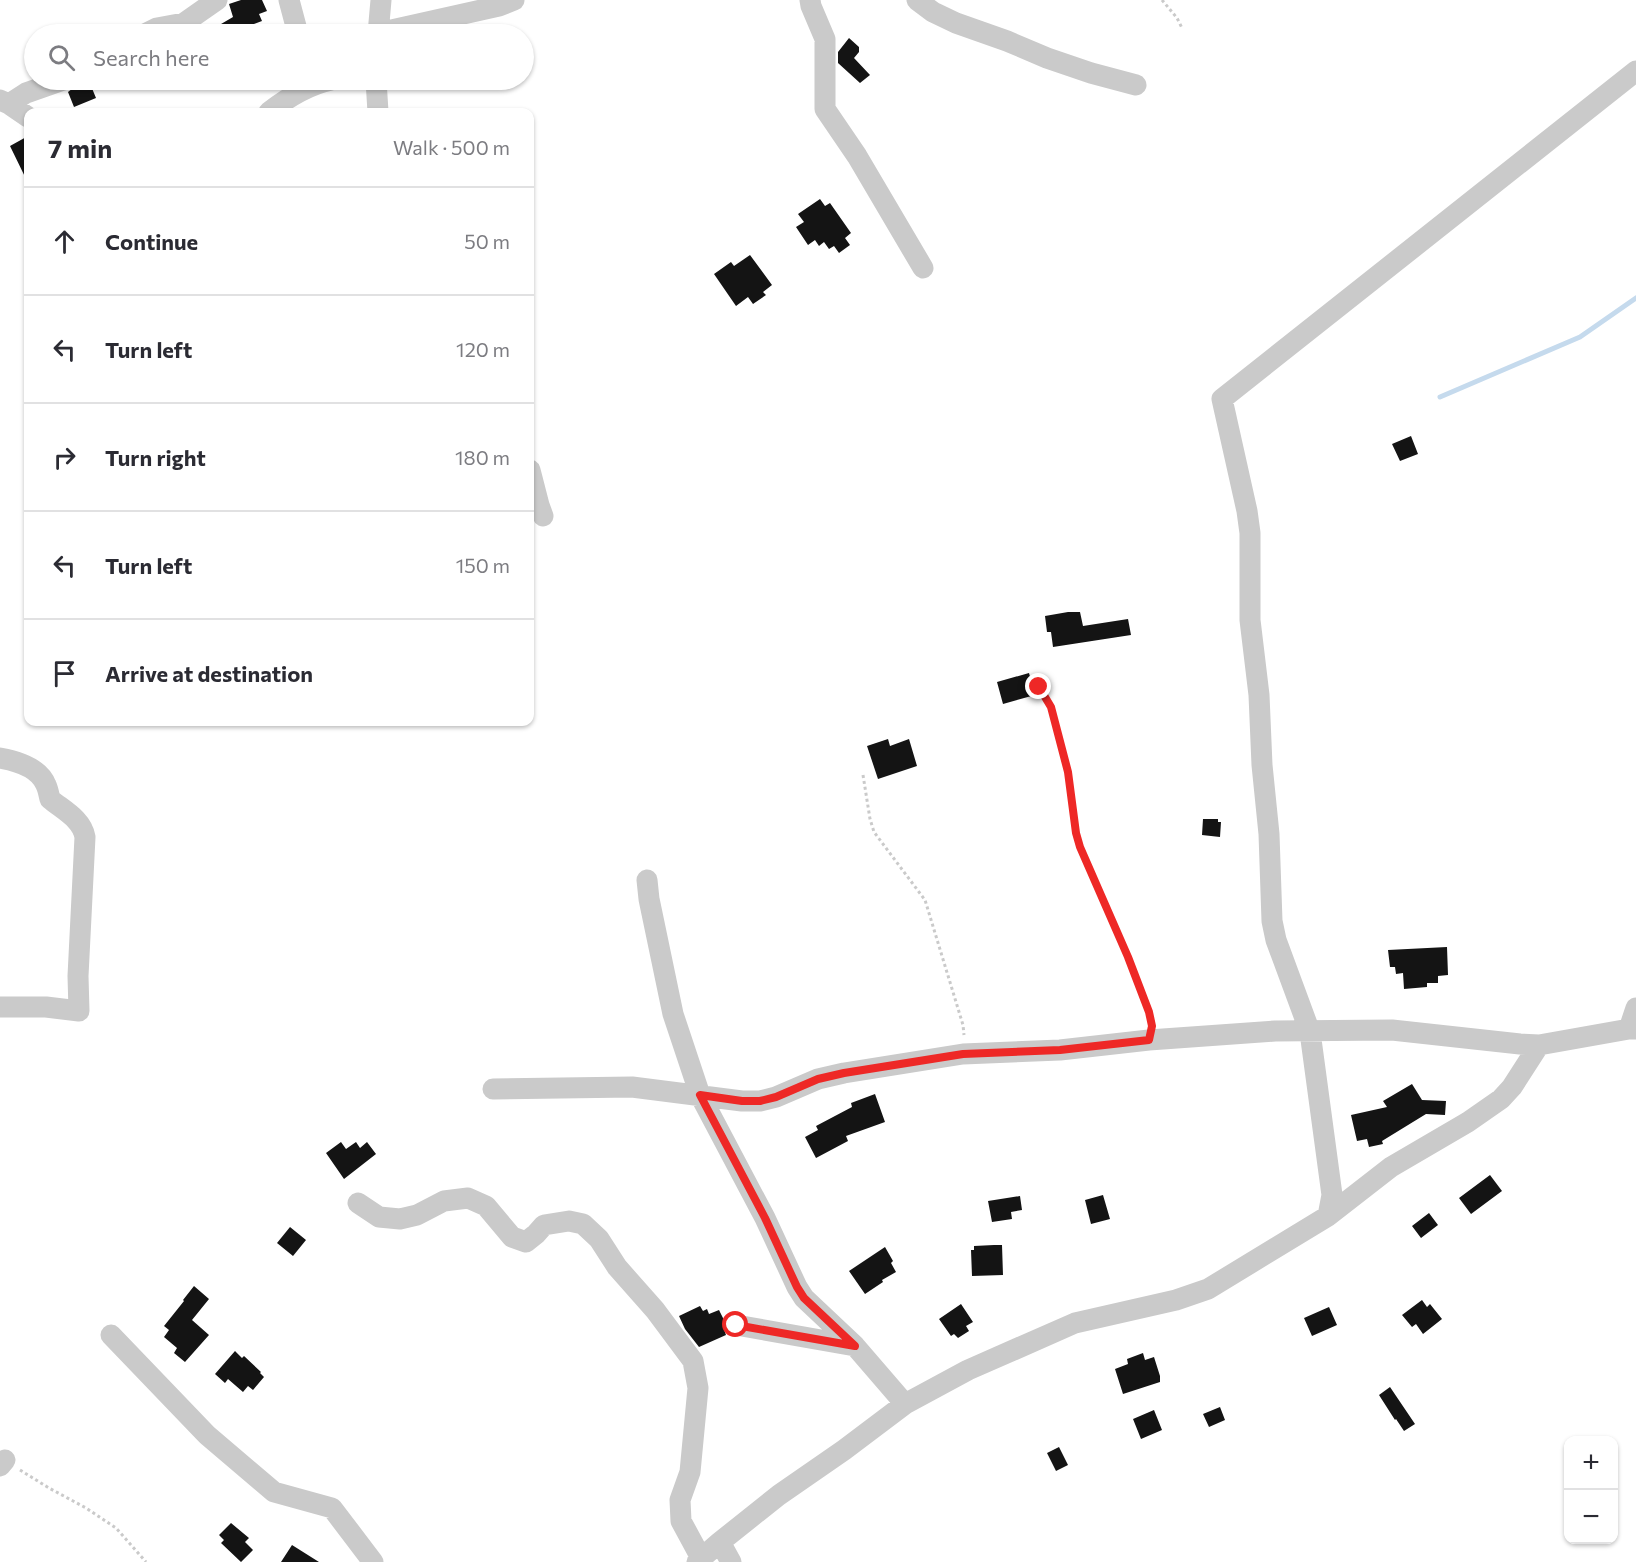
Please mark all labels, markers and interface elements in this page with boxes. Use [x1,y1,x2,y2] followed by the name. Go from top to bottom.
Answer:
[24,24,534,90] search box
[45,41,78,74] icon: search
[93,44,209,71] text: Search here
[48,132,112,163] text: 7 min
[393,135,510,159] text: Walk · 500 m
[48,225,81,258] icon: ahead
[105,228,198,255] text: Continue
[464,229,510,253] text: 50 m
[48,333,81,366] icon: left
[105,336,192,363] text: Turn left
[456,337,510,361] text: 120 m
[48,441,81,474] icon: right
[105,444,206,471] text: Turn right
[455,445,510,469] text: 180 m
[48,549,81,582] icon: left
[105,552,192,579] text: Turn left
[456,553,510,577] text: 150 m
[48,657,81,690] icon: arrive
[105,660,313,687] text: Arrive at destination
[1025,673,1051,699] route end
[722,1311,748,1337] route start
[1564,1436,1618,1544] map controls
[1564,1436,1618,1490] button: +
[1564,1490,1618,1544] button: −

